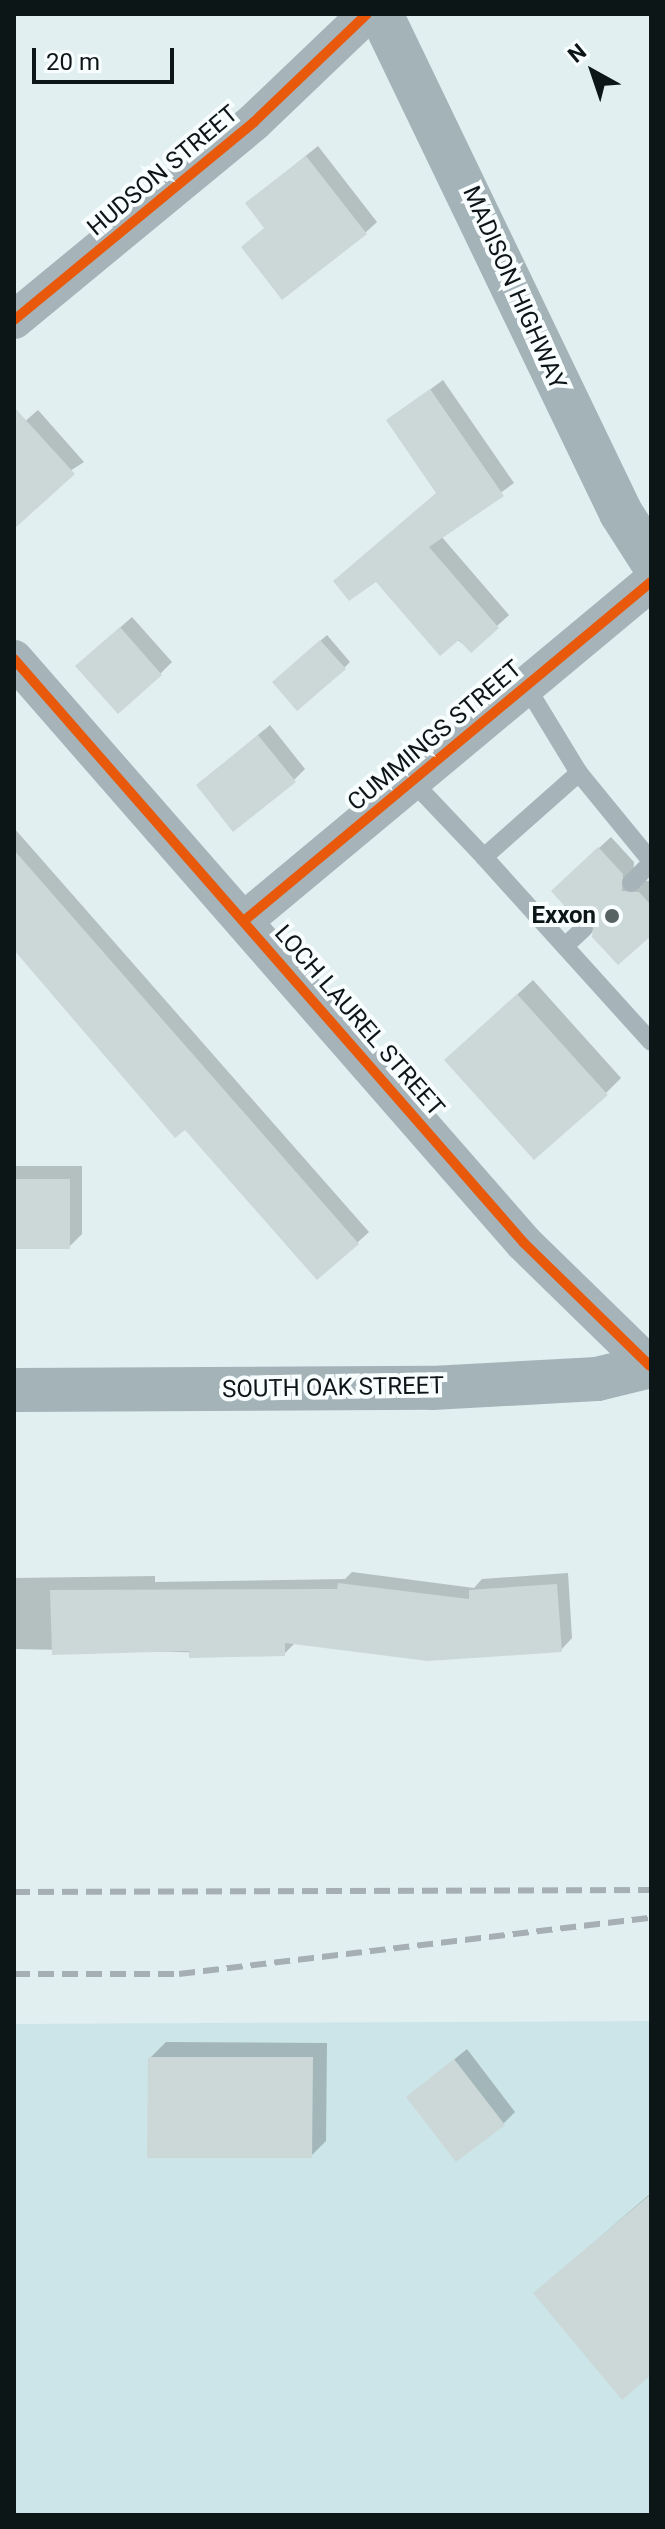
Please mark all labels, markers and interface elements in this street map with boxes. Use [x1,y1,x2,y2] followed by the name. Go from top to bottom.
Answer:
[36,32,178,82] scale bar
[553,32,633,112] north arrow
[563,39,591,68] text: N
[46,48,100,76] text: 20 m
[82,100,244,242] street label: HUDSON STREET
[456,182,572,394] street label: MADISON HIGHWAY
[342,655,528,817] street label: CUMMINGS STREET
[531,902,596,930] place label: Exxon
[603,907,621,925] marker: Exxon
[268,919,450,1123] street label: LOCH LAUREL STREET
[222,1372,444,1404] street label: SOUTH OAK STREET

